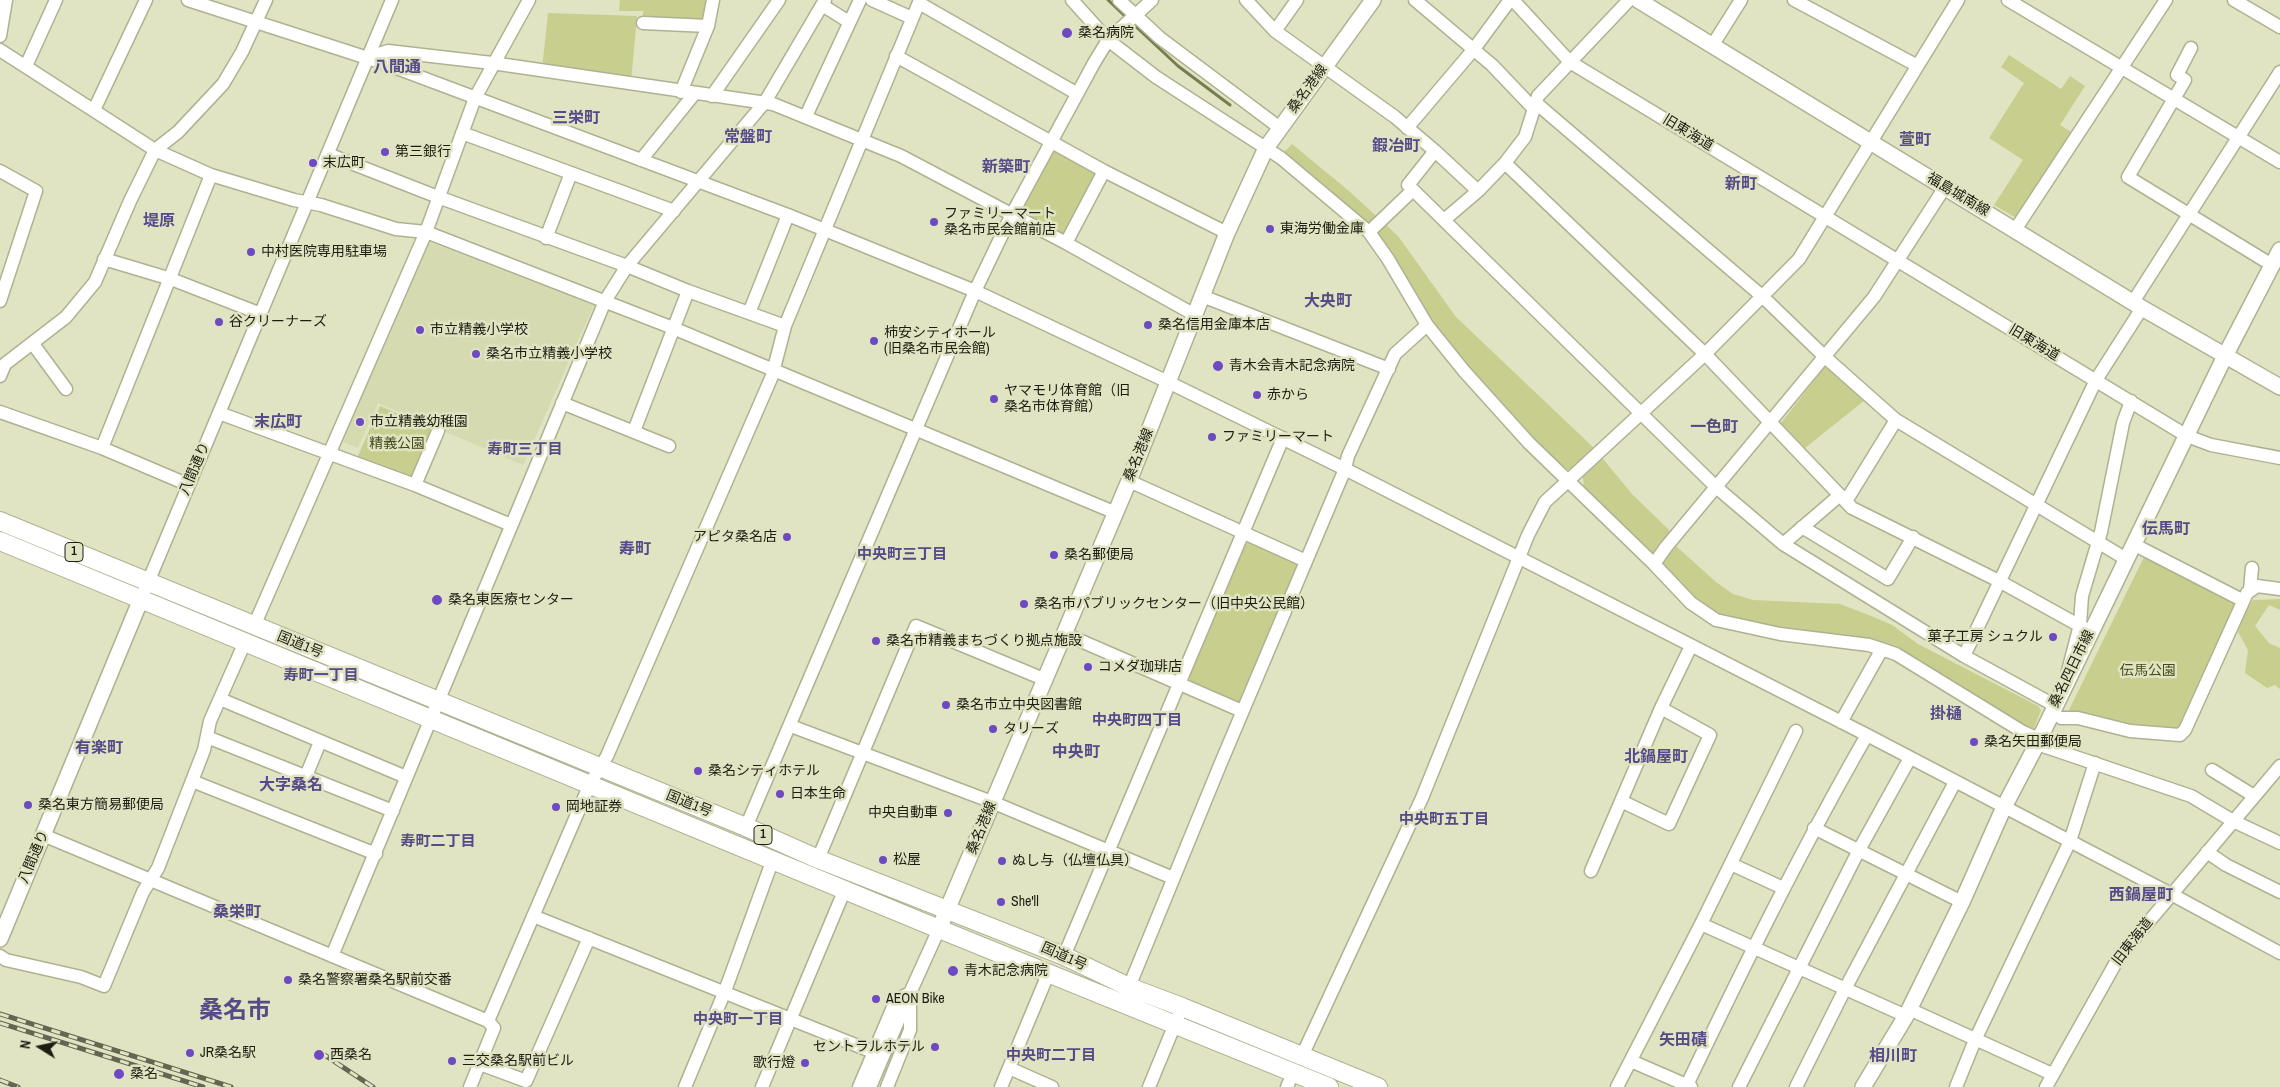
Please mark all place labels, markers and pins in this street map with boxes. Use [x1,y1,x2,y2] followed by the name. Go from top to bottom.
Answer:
[1078,25,1134,41] place label: 桑名病院
[1060,26,1074,40] marker: 桑名病院
[395,144,451,160] place label: 第三銀行
[379,146,391,158] marker: 第三銀行
[323,155,365,171] place label: 末広町
[307,157,319,169] marker: 末広町
[944,206,1056,238] place label: ファミリーマート 桑名市民会館前店
[928,216,940,228] marker: ファミリーマート 桑名市民会館前店
[1280,221,1364,237] place label: 東海労働金庫
[1264,223,1276,235] marker: 東海労働金庫
[261,244,387,260] place label: 中村医院専用駐車場
[245,246,257,258] marker: 中村医院専用駐車場
[229,314,327,330] place label: 谷クリーナーズ
[213,316,225,328] marker: 谷クリーナーズ
[1158,317,1270,333] place label: 桑名信用金庫本店
[1142,319,1154,331] marker: 桑名信用金庫本店
[430,322,528,338] place label: 市立精義小学校
[414,324,426,336] marker: 市立精義小学校
[884,325,996,358] place label: 柿安シティホール (旧桑名市民会館)
[868,335,880,347] marker: 柿安シティホール (旧桑名市民会館)
[486,346,612,362] place label: 桑名市立精義小学校
[470,348,482,360] marker: 桑名市立精義小学校
[1229,358,1355,374] place label: 青木会青木記念病院
[1211,359,1225,373] marker: 青木会青木記念病院
[1004,383,1130,416] place label: ヤマモリ体育館（旧 桑名市体育館）
[1267,387,1309,403] place label: 赤から
[1251,389,1263,401] marker: 赤から
[988,393,1000,405] marker: ヤマモリ体育館（旧 桑名市体育館）
[370,414,468,430] place label: 市立精義幼稚園
[354,416,366,428] marker: 市立精義幼稚園
[1222,429,1334,445] place label: ファミリーマート
[1206,431,1218,443] marker: ファミリーマート
[693,529,777,545] place label: アピタ桑名店
[781,531,793,543] marker: アピタ桑名店
[1064,547,1134,563] place label: 桑名郵便局
[1048,549,1060,561] marker: 桑名郵便局
[448,592,574,608] place label: 桑名東医療センター
[430,593,444,607] marker: 桑名東医療センター
[1034,596,1314,612] place label: 桑名市パブリックセンター（旧中央公民館）
[1018,598,1030,610] marker: 桑名市パブリックセンター（旧中央公民館）
[1928,629,2043,645] place label: 菓子工房 シュクル
[2047,631,2059,643] marker: 菓子工房 シュクル
[886,633,1082,649] place label: 桑名市精義まちづくり拠点施設
[870,635,882,647] marker: 桑名市精義まちづくり拠点施設
[1098,659,1182,675] place label: コメダ珈琲店
[1082,661,1094,673] marker: コメダ珈琲店
[956,697,1082,713] place label: 桑名市立中央図書館
[940,699,952,711] marker: 桑名市立中央図書館
[1003,721,1059,737] place label: タリーズ
[987,723,999,735] marker: タリーズ
[1984,734,2082,750] place label: 桑名矢田郵便局
[1968,736,1980,748] marker: 桑名矢田郵便局
[708,763,820,779] place label: 桑名シティホテル
[692,765,704,777] marker: 桑名シティホテル
[790,786,846,802] place label: 日本生命
[774,788,786,800] marker: 日本生命
[38,797,164,813] place label: 桑名東方簡易郵便局
[22,799,34,811] marker: 桑名東方簡易郵便局
[566,799,622,815] place label: 岡地証券
[550,801,562,813] marker: 岡地証券
[868,805,938,821] place label: 中央自動車
[942,807,954,819] marker: 中央自動車
[893,852,921,868] place label: 松屋
[1012,853,1138,869] place label: ぬし与（仏壇仏具）
[877,854,889,866] marker: 松屋
[996,855,1008,867] marker: ぬし与（仏壇仏具）
[1011,894,1039,910] place label: She'll
[995,896,1007,908] marker: She'll
[964,963,1048,979] place label: 青木記念病院
[946,964,960,978] marker: 青木記念病院
[298,972,452,988] place label: 桑名警察署桑名駅前交番
[282,974,294,986] marker: 桑名警察署桑名駅前交番
[886,991,945,1007] place label: AEON Bike
[870,993,882,1005] marker: AEON Bike
[813,1039,925,1055] place label: セントラルホテル
[929,1041,941,1053] marker: セントラルホテル
[200,1045,256,1061] place label: JR桑名駅
[184,1047,196,1059] marker: JR桑名駅
[330,1047,372,1063] place label: 西桑名
[312,1048,326,1062] marker: 西桑名
[462,1053,574,1069] place label: 三交桑名駅前ビル
[446,1055,458,1067] marker: 三交桑名駅前ビル
[753,1055,795,1071] place label: 歌行燈
[799,1057,811,1069] marker: 歌行燈
[130,1066,158,1082] place label: 桑名
[112,1067,126,1081] marker: 桑名

